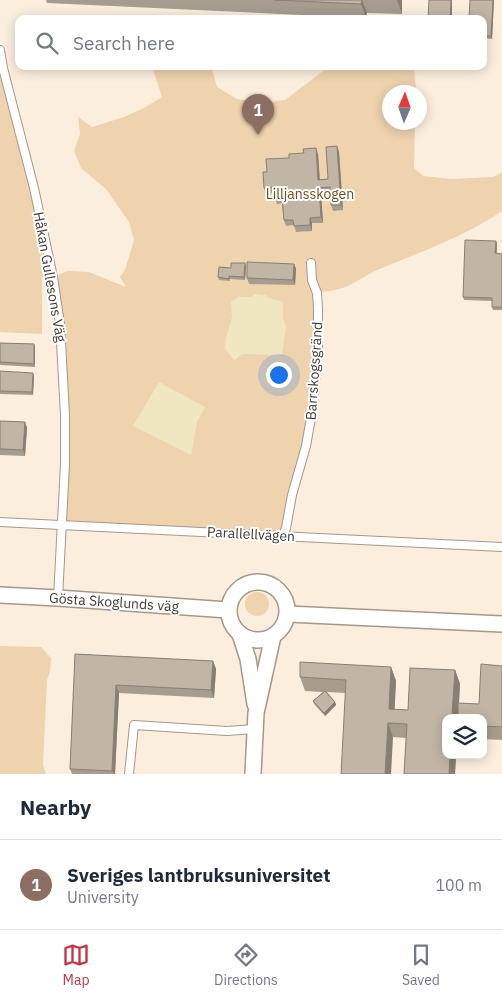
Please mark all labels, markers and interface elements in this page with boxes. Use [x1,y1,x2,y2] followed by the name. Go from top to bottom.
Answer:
[15,15,487,70] search box
[33,29,61,57] icon: search
[73,31,175,55] text: Search here
[382,85,427,130] north arrow
[242,94,274,135] pin: 1
[266,185,354,203] park label: Lilljansskogen
[30,210,70,344] street label: Håkan Gullesons Väg
[302,321,326,421] street label: Barrskogsgränd
[266,362,292,388] your location
[206,523,296,545] street label: Parallellvägen
[48,588,180,616] street label: Gösta Skoglunds väg
[442,714,487,759] map controls
[442,714,487,759] button: layers
[20,793,91,821] text: Nearby
[67,863,331,887] text: Sveriges lantbruksuniversitet
[31,875,41,895] text: 1
[435,875,482,895] text: 100 m
[67,887,139,907] text: University
[62,941,90,989] tab: Map
[214,941,278,989] tab: Directions
[402,941,440,989] tab: Saved

